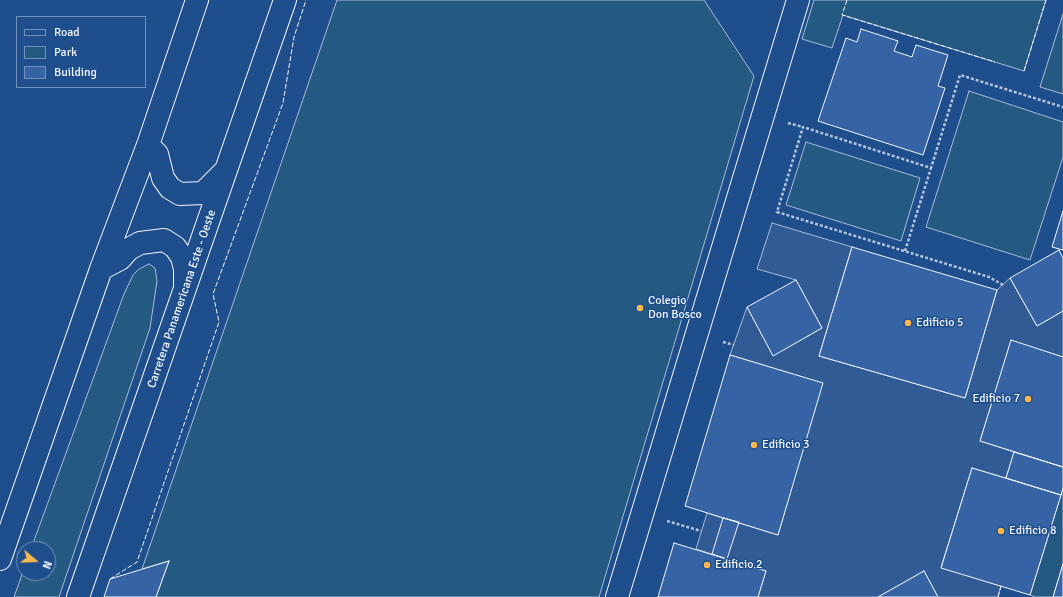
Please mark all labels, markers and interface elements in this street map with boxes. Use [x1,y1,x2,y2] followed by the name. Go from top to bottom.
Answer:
[16,16,146,88] legend
[54,25,80,40] text: Road
[54,45,77,60] text: Park
[54,65,97,80] text: Building
[145,208,219,390] street label: Carretera Panamericana Este - Oeste
[648,294,702,322] place label: Colegio Don Bosco
[635,303,645,313] marker: Colegio Don Bosco
[916,316,964,330] place label: Edificio 5
[903,318,913,328] marker: Edificio 5
[972,392,1020,406] place label: Edificio 7
[1023,394,1033,404] marker: Edificio 7
[762,438,810,452] place label: Edificio 3
[749,440,759,450] marker: Edificio 3
[1009,524,1057,538] place label: Edificio 8
[996,526,1006,536] marker: Edificio 8
[16,541,56,581] north arrow
[715,558,763,572] place label: Edificio 2
[39,559,54,570] text: N
[702,560,712,570] marker: Edificio 2

